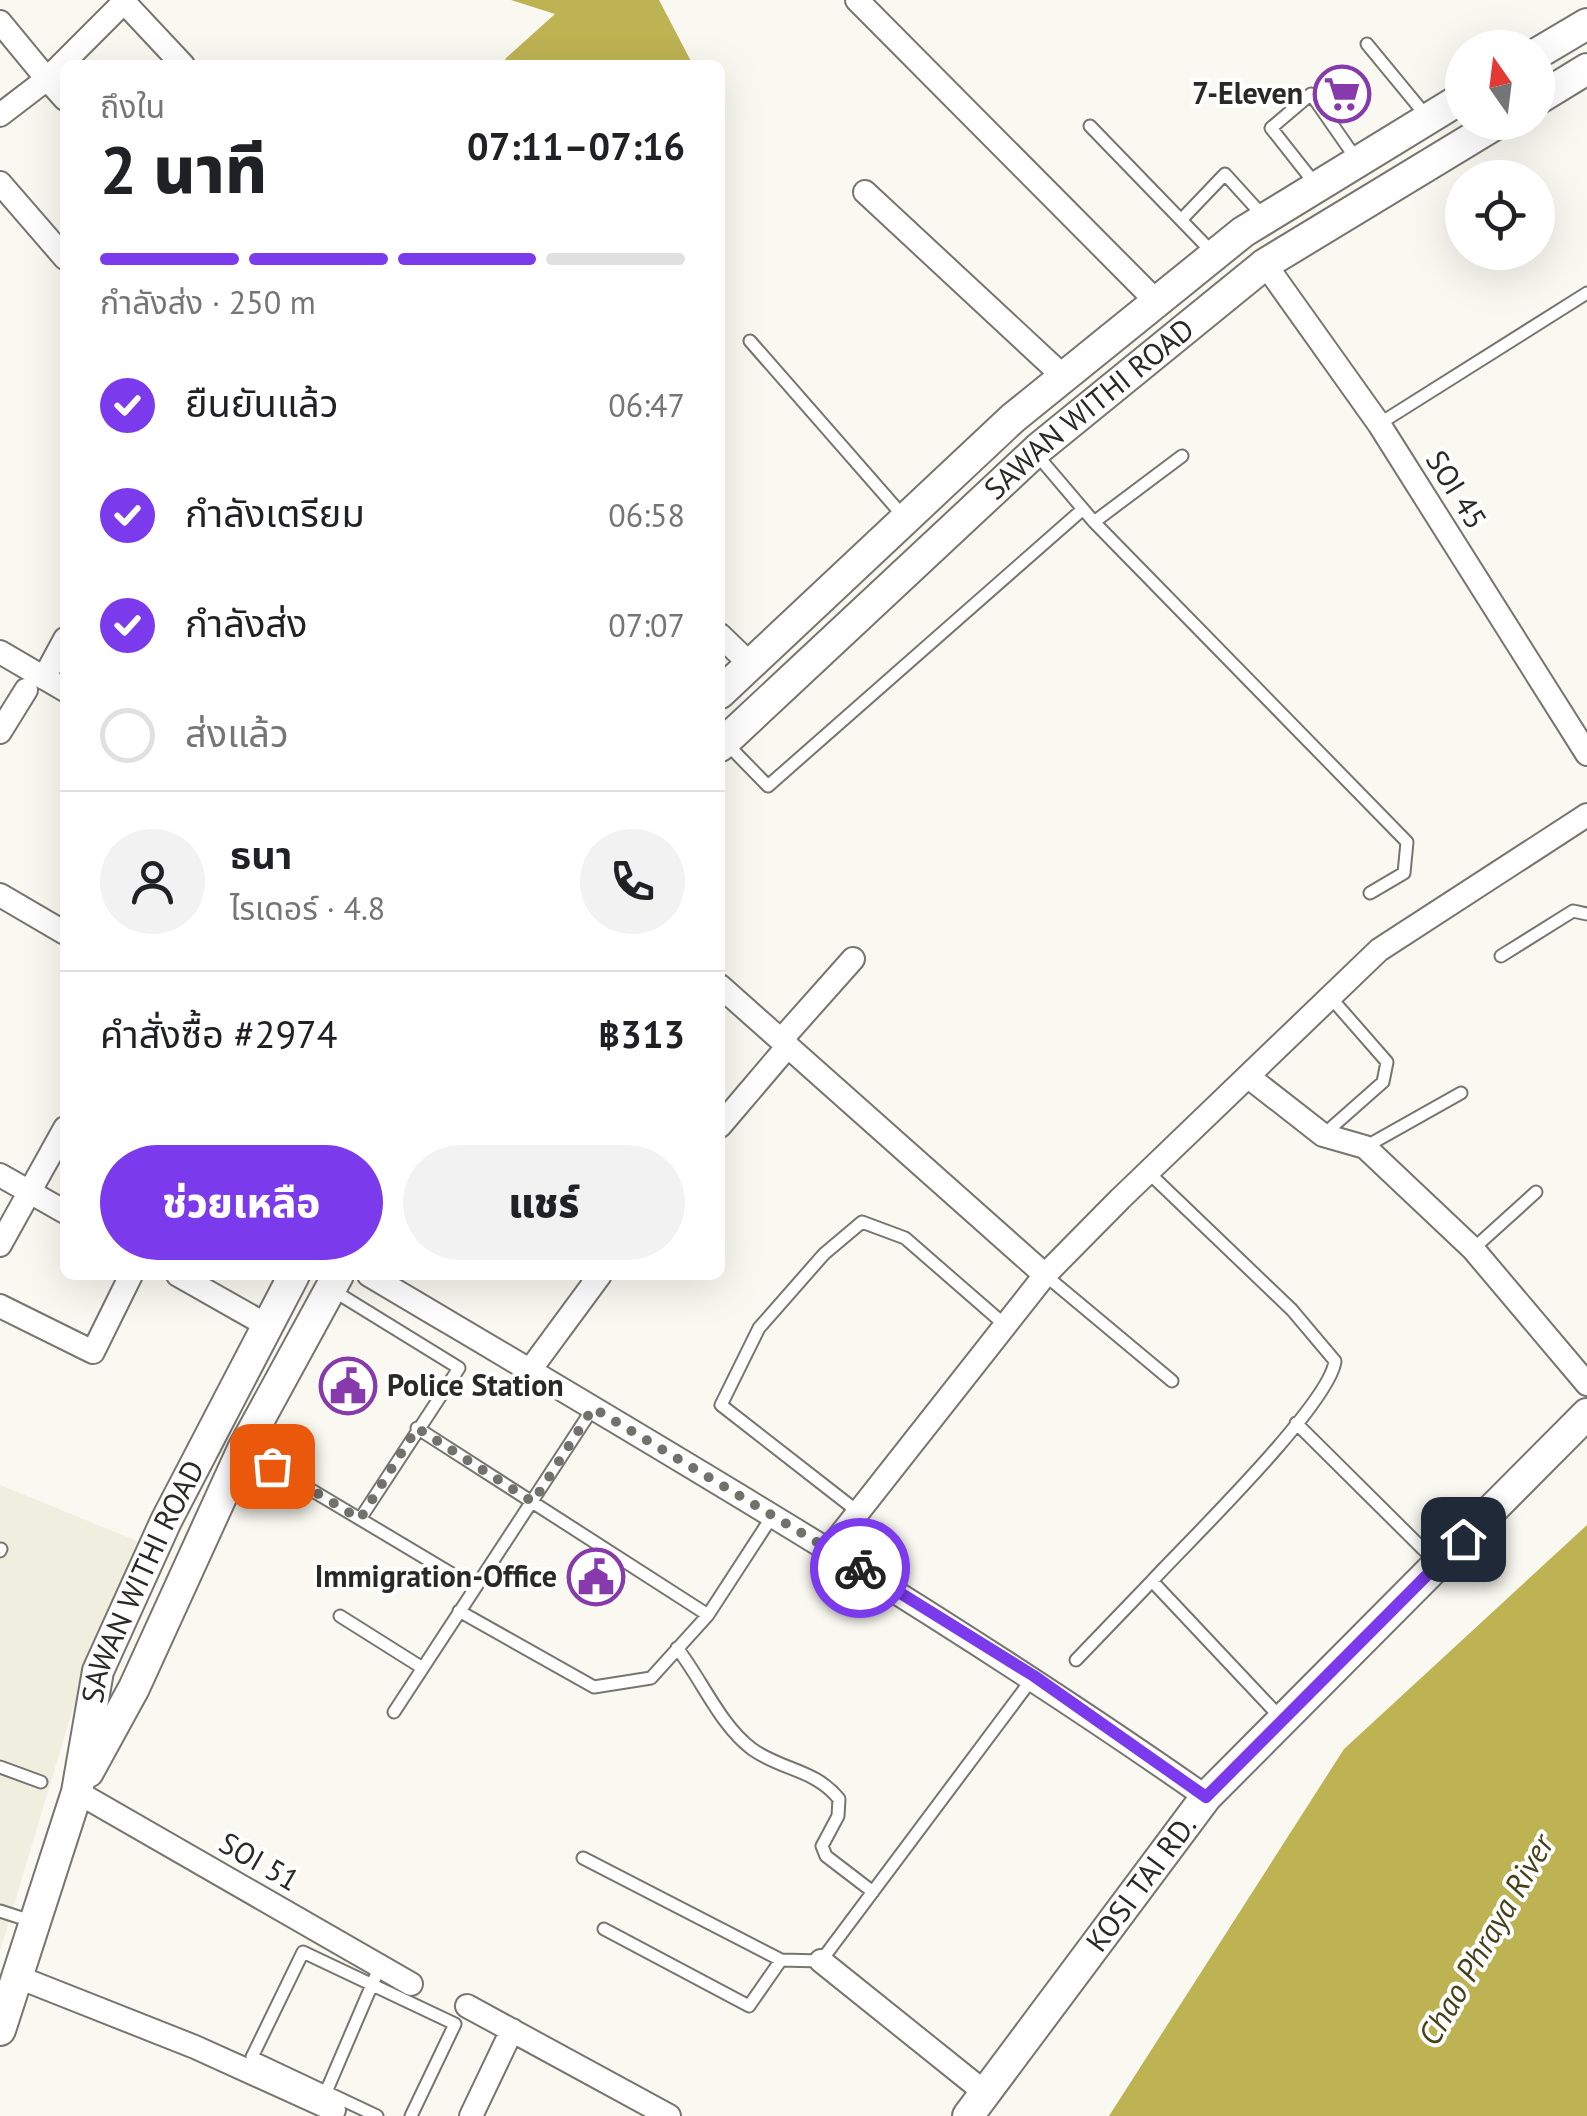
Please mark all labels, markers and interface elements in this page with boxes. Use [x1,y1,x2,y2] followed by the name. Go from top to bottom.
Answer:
[1445,30,1555,140] north arrow
[1445,30,1555,270] map controls
[1312,64,1372,124] supermarket icon: 7-Eleven
[1192,73,1303,112] place label: 7-Eleven
[100,85,165,127] text: ถึงใน
[467,121,685,170] text: 07:11–07:16
[100,127,267,211] text: 2 นาที
[1445,160,1555,270] button: locate
[100,281,316,323] text: กำลังส่ง · 250 m
[975,309,1201,507] street label: SAWAN WITHI ROAD
[100,378,155,433] icon: check
[185,378,338,427] text: ยืนยันแล้ว
[608,384,685,426] text: 06:47
[1418,442,1497,536] street label: SOI 45
[100,488,155,543] icon: check
[185,488,365,537] text: กำลังเตรียม
[608,494,685,536] text: 06:58
[100,598,155,653] icon: check
[185,598,307,647] text: กำลังส่ง
[608,604,685,646] text: 07:07
[185,708,289,757] text: ส่งแล้ว
[100,829,205,934] button: person
[580,829,685,934] button: phone
[230,830,292,879] text: ธนา
[230,887,385,929] text: ไรเดอร์ · 4.8
[100,1009,338,1058] text: คำสั่งซื้อ #2974
[598,1009,685,1058] text: ฿313
[100,1145,383,1260] button: ช่วยเหลือ
[403,1145,685,1260] button: แชร์
[318,1356,378,1416] public building icon: Police Station
[387,1365,564,1404] place label: Police Station
[230,1424,315,1509] pin
[245,1439,300,1494] icon: bag
[72,1453,212,1706] street label: SAWAN WITHI ROAD
[1421,1497,1506,1582] pin
[1436,1512,1491,1567] icon: home
[810,1518,910,1618] courier
[833,1541,888,1596] icon: bike
[566,1547,626,1607] public building icon: Immigration-Office
[315,1556,557,1595] place label: Immigration-Office
[1076,1806,1204,1959] street label: KOSI TAI RD.
[213,1822,307,1899] street label: SOI 51
[1408,1824,1564,2053] water label: Chao Phraya River

